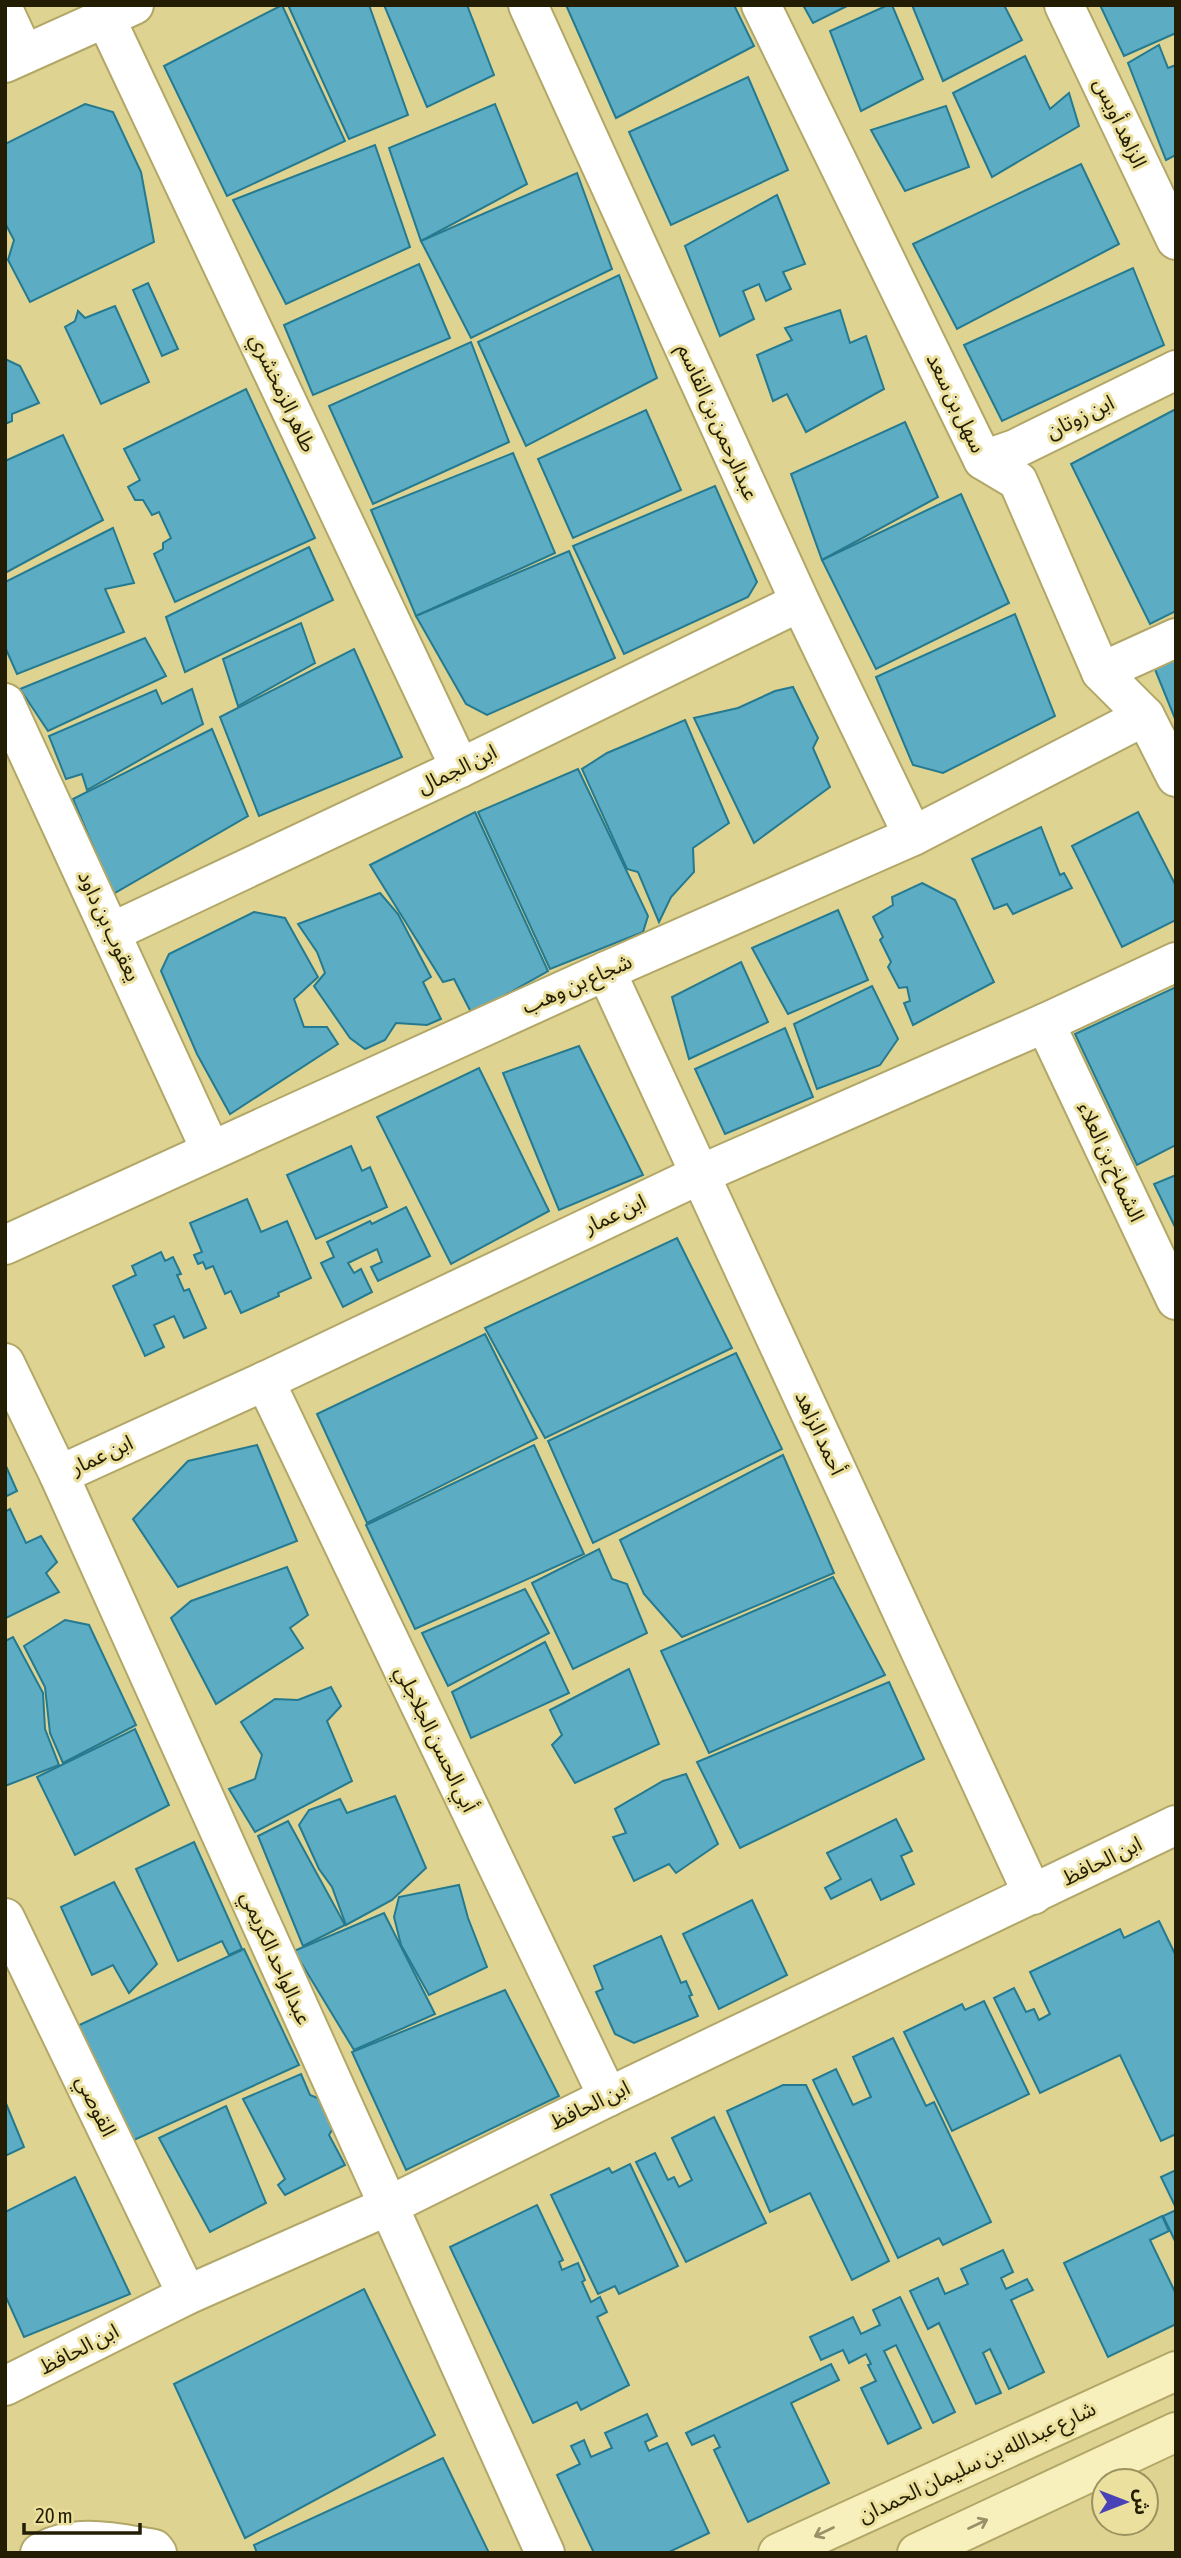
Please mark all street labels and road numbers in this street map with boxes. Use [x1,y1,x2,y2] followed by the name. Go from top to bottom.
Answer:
[1089,74,1152,172] street label: الزاهد أويس
[242,329,322,458] street label: طاهر الزمخشري
[670,340,764,505] street label: عبدالرحمن بن القاسم
[922,349,991,457] street label: سهل بن سعد
[1042,389,1118,444] street label: ابن زوتان
[413,739,501,799] street label: ابن الجمال
[73,866,146,985] street label: يعقوب بن داود
[518,948,637,1022] street label: شجاع بن وهب
[1070,1098,1150,1227] street label: الشماخ بن العلاء
[579,1188,650,1239] street label: ابن عمار
[790,1387,851,1479] street label: أحمد الزاهد
[66,1429,137,1480] street label: ابن عمار
[387,1662,483,1818] street label: أبي الحسن الجلاجلي
[1058,1831,1146,1891] street label: ابن الحافظ
[232,1887,317,2030] street label: عبدالواحد الكريمي
[67,2071,122,2142] street label: القوصي
[546,2075,634,2135] street label: ابن الحافظ
[35,2318,123,2379] street label: ابن الحافظ
[854,2395,1101,2530] street label: شارع عبدالله بن سليمان الحمدان

